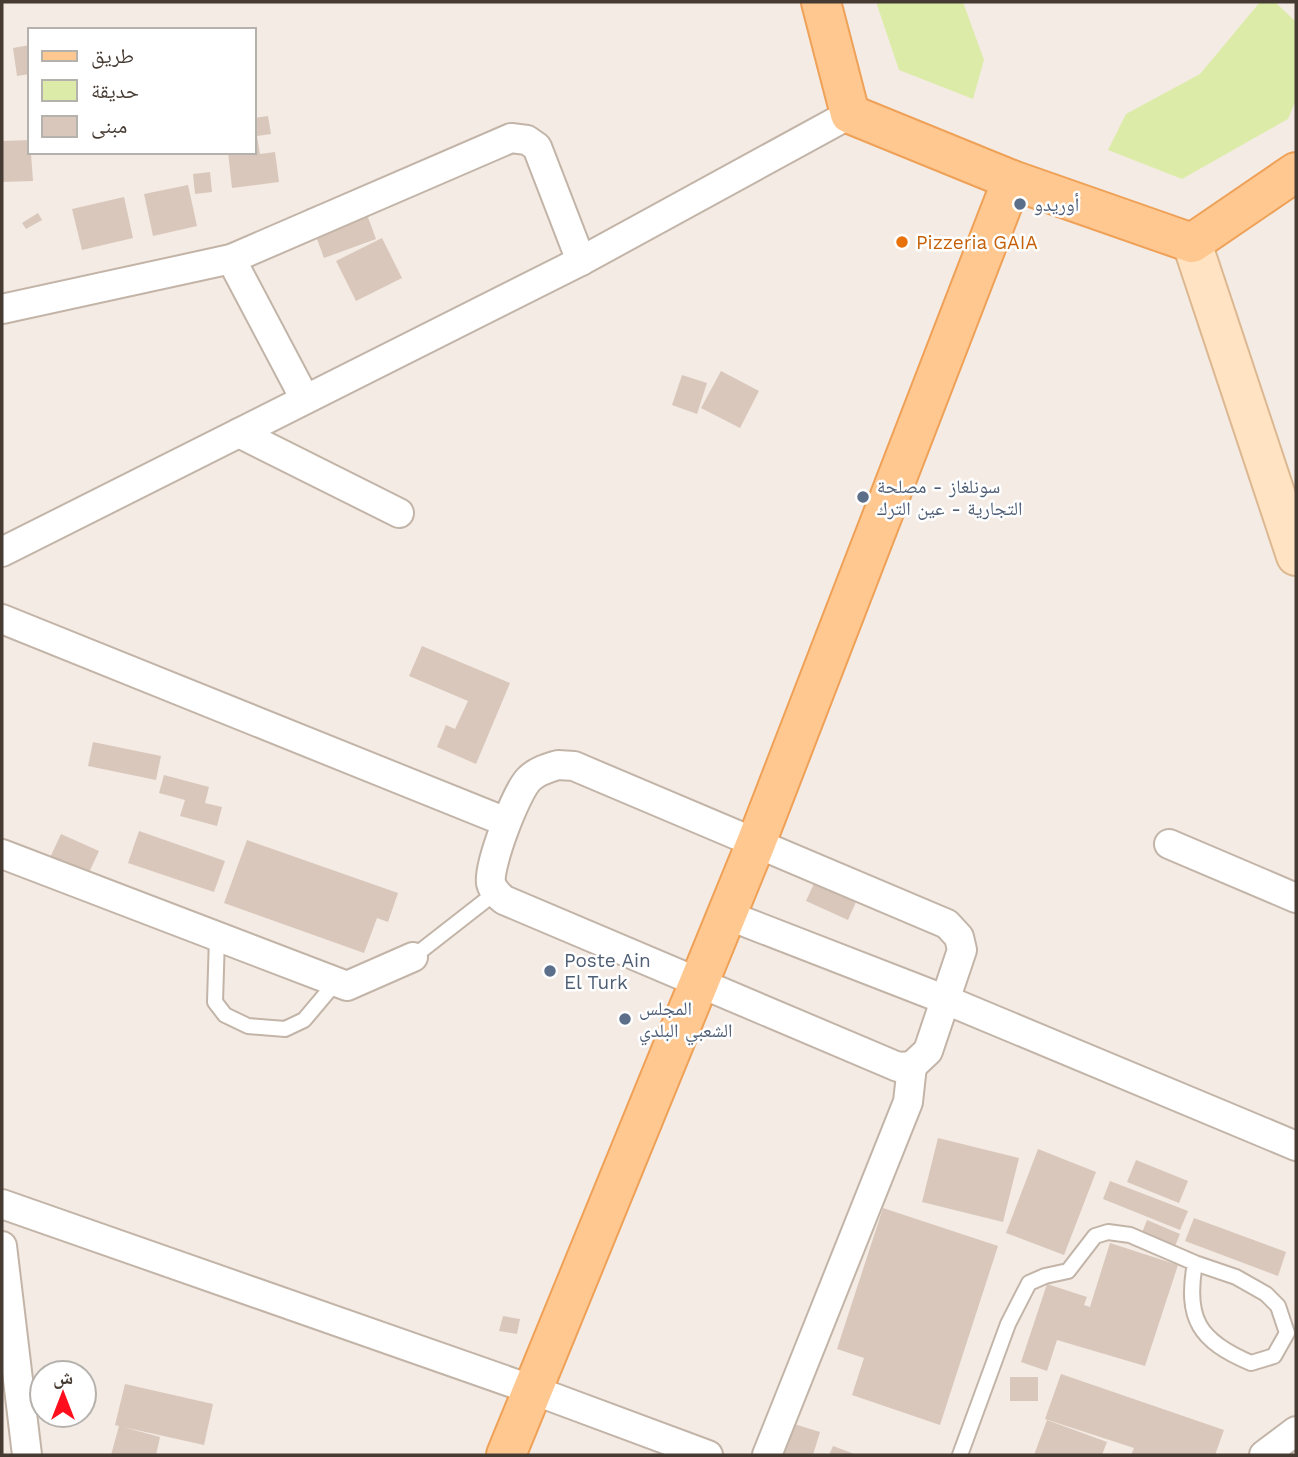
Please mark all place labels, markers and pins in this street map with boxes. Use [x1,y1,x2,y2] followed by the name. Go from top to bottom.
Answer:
[1034,193,1079,216] place label: أوريدو
[1012,196,1028,212] marker: أوريدو
[916,231,1038,254] place label: Pizzeria GAIA
[894,234,910,250] marker: Pizzeria GAIA
[877,475,1023,520] place label: سونلغاز - مصلحة التجارية - عين الترك
[855,489,871,505] marker: سونلغاز - مصلحة التجارية - عين الترك
[564,949,651,994] place label: Poste Ain El Turk
[542,963,558,979] marker: Poste Ain El Turk
[639,997,733,1046] place label: المجلس الشعبي البلدي
[617,1011,633,1027] marker: المجلس الشعبي البلدي

